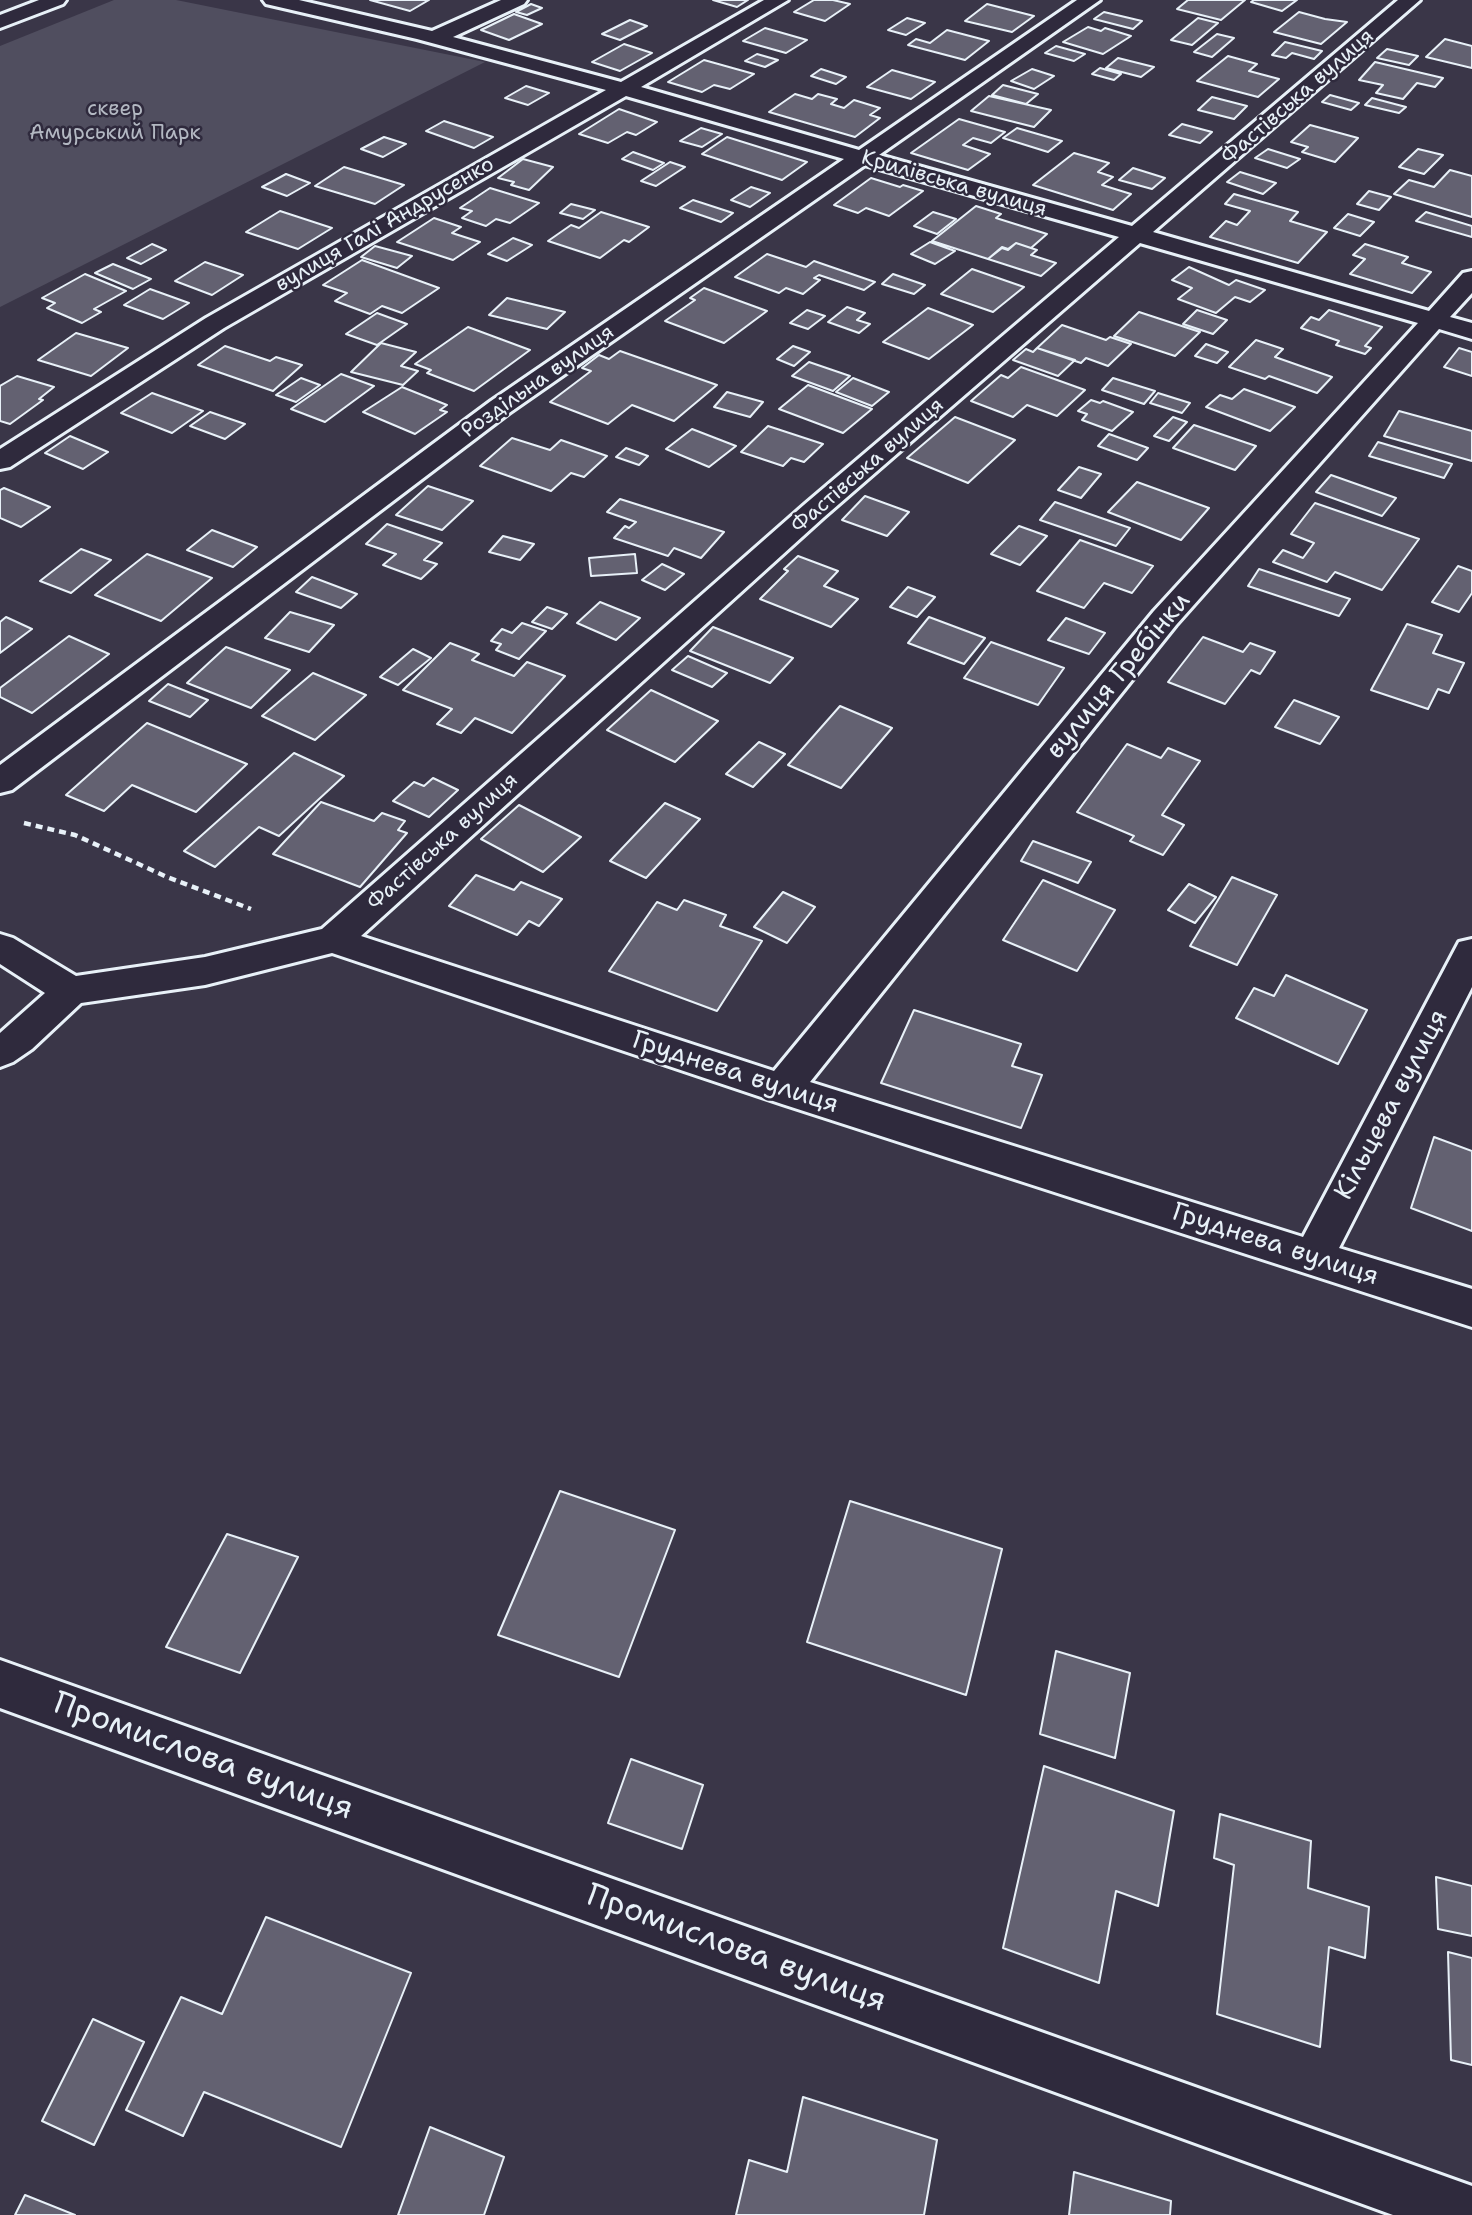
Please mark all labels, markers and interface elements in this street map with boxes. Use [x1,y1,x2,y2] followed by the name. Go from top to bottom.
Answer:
[1217,24,1379,170] street label: Фастівська вулиця
[29,97,201,147] park label: сквер Амурський Парк
[858,145,1050,223] street label: Крилівська вулиця
[271,152,499,298] street label: вулиця Галі Андрусенко
[457,320,619,444] street label: Роздільна вулиця
[787,393,949,539] street label: Фастівська вулиця
[1040,586,1198,766] street label: вулиця Гребінки
[363,768,523,916] street label: Фастівська вулиця
[1329,1005,1455,1205] street label: Кільцева вулиця
[628,1025,842,1121] street label: Груднева вулиця
[1168,1197,1382,1293] street label: Груднева вулиця
[48,1685,358,1829] street label: Промислова вулиця
[581,1877,891,2021] street label: Промислова вулиця

